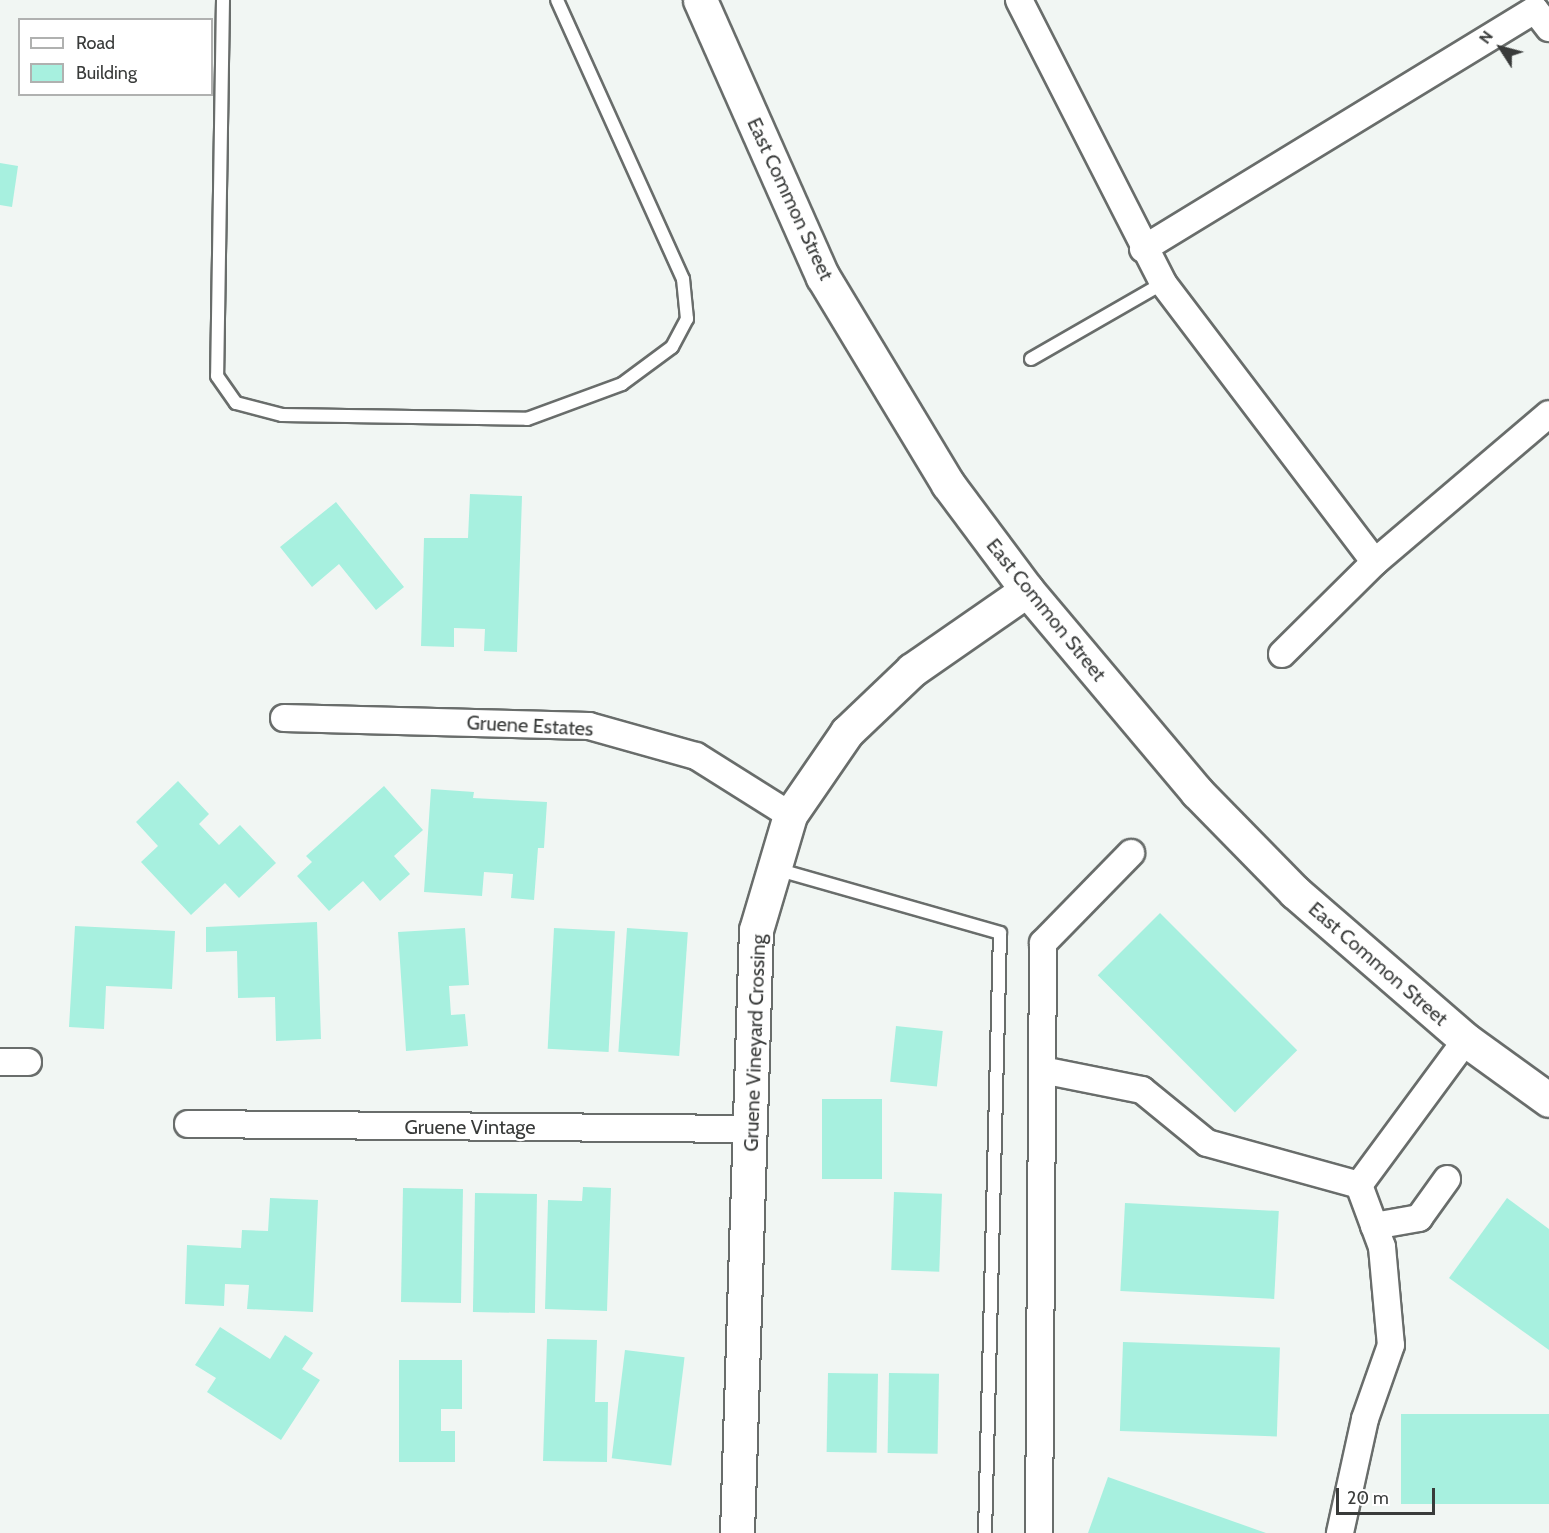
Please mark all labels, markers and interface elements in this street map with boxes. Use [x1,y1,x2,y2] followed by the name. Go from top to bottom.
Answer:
[18,18,213,96] legend
[1471,18,1531,78] north arrow
[1475,27,1497,47] text: N
[76,32,115,54] text: Road
[76,62,137,84] text: Building
[742,114,838,284] street label: East Common Street
[981,534,1111,686] street label: East Common Street
[466,711,594,741] street label: Gruene Estates
[1304,897,1452,1031] street label: East Common Street
[739,934,771,1152] street label: Gruene Vineyard Crossing
[404,1115,536,1139] street label: Gruene Vintage
[1339,1476,1438,1514] scale bar
[1347,1487,1389,1509] text: 20 m

